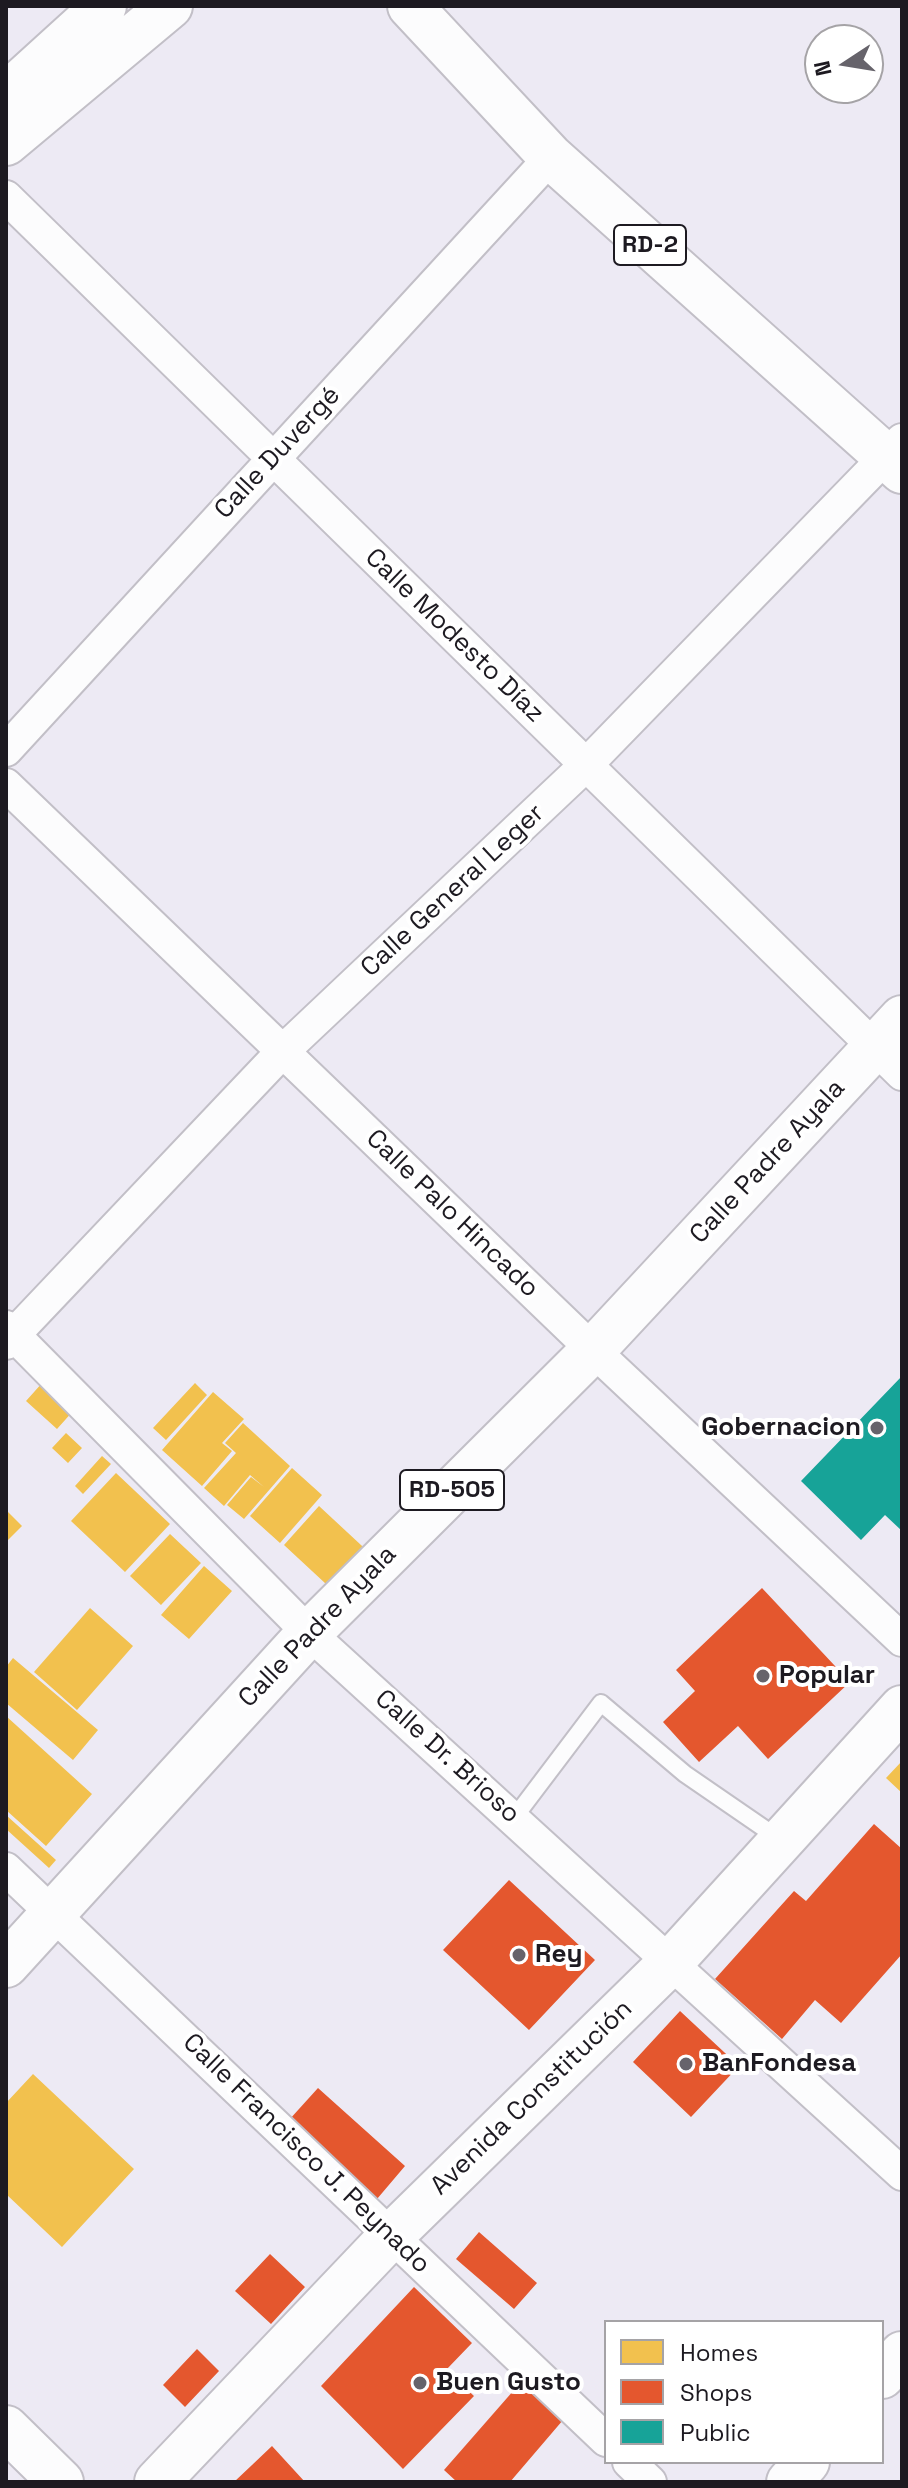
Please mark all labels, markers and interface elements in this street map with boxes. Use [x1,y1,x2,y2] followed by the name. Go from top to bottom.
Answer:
[804,24,884,104] north arrow
[807,58,838,79] text: N
[614,225,686,265] road number: RD-2
[209,380,347,526] street label: Calle Duvergé
[358,542,550,730] street label: Calle Modesto Díaz
[355,798,551,984] street label: Calle General Leger
[684,1073,852,1251] street label: Calle Padre Ayala
[359,1124,545,1304] street label: Calle Palo Hincado
[701,1412,861,1444] place label: Gobernacion
[868,1419,886,1437] marker: Gobernacion
[400,1470,504,1510] road number: RD-505
[233,1540,403,1714] street label: Calle Padre Ayala
[779,1660,875,1692] place label: Popular
[754,1667,772,1685] marker: Popular
[368,1684,526,1830] street label: Calle Dr. Brioso
[535,1939,582,1971] place label: Rey
[510,1946,528,1964] marker: Rey
[425,1994,639,2202] street label: Avenida Constitución
[176,2028,436,2280] street label: Calle Francisco J. Peynado
[702,2048,856,2080] place label: BanFondesa
[677,2055,695,2073] marker: BanFondesa
[604,2320,884,2464] legend
[680,2337,758,2368] text: Homes
[436,2367,581,2399] place label: Buen Gusto
[411,2374,429,2392] marker: Buen Gusto
[680,2377,752,2408] text: Shops
[680,2417,751,2448] text: Public

